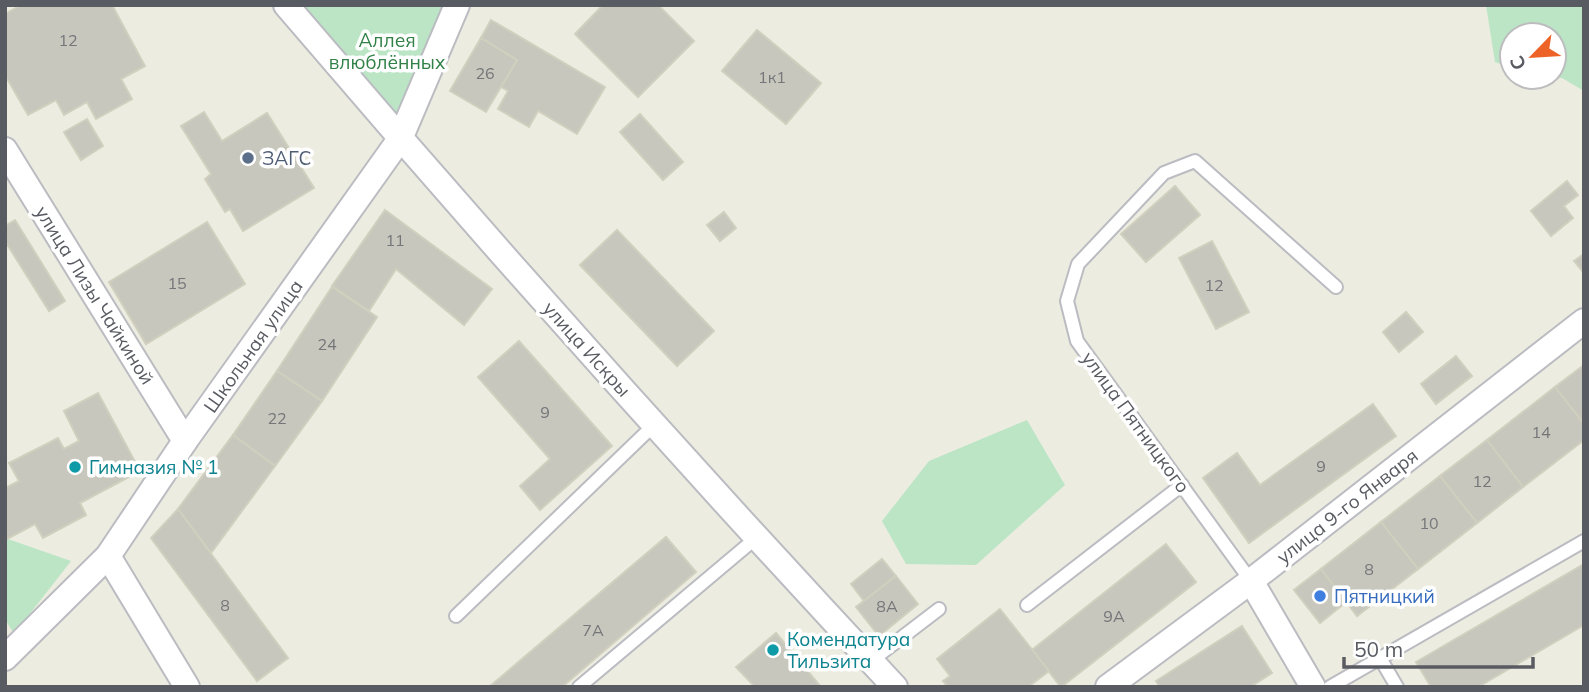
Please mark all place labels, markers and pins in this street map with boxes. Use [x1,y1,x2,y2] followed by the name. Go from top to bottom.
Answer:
[262,146,312,170] place label: ЗАГС
[240,150,256,166] marker: ЗАГС
[89,455,218,479] place label: Гимназия № 1
[67,459,83,475] marker: Гимназия № 1
[1334,584,1435,608] place label: Пятницкий
[1312,588,1328,604] marker: Пятницкий
[787,627,910,673] place label: Комендатура Тильзита
[765,642,781,658] marker: Комендатура Тильзита

